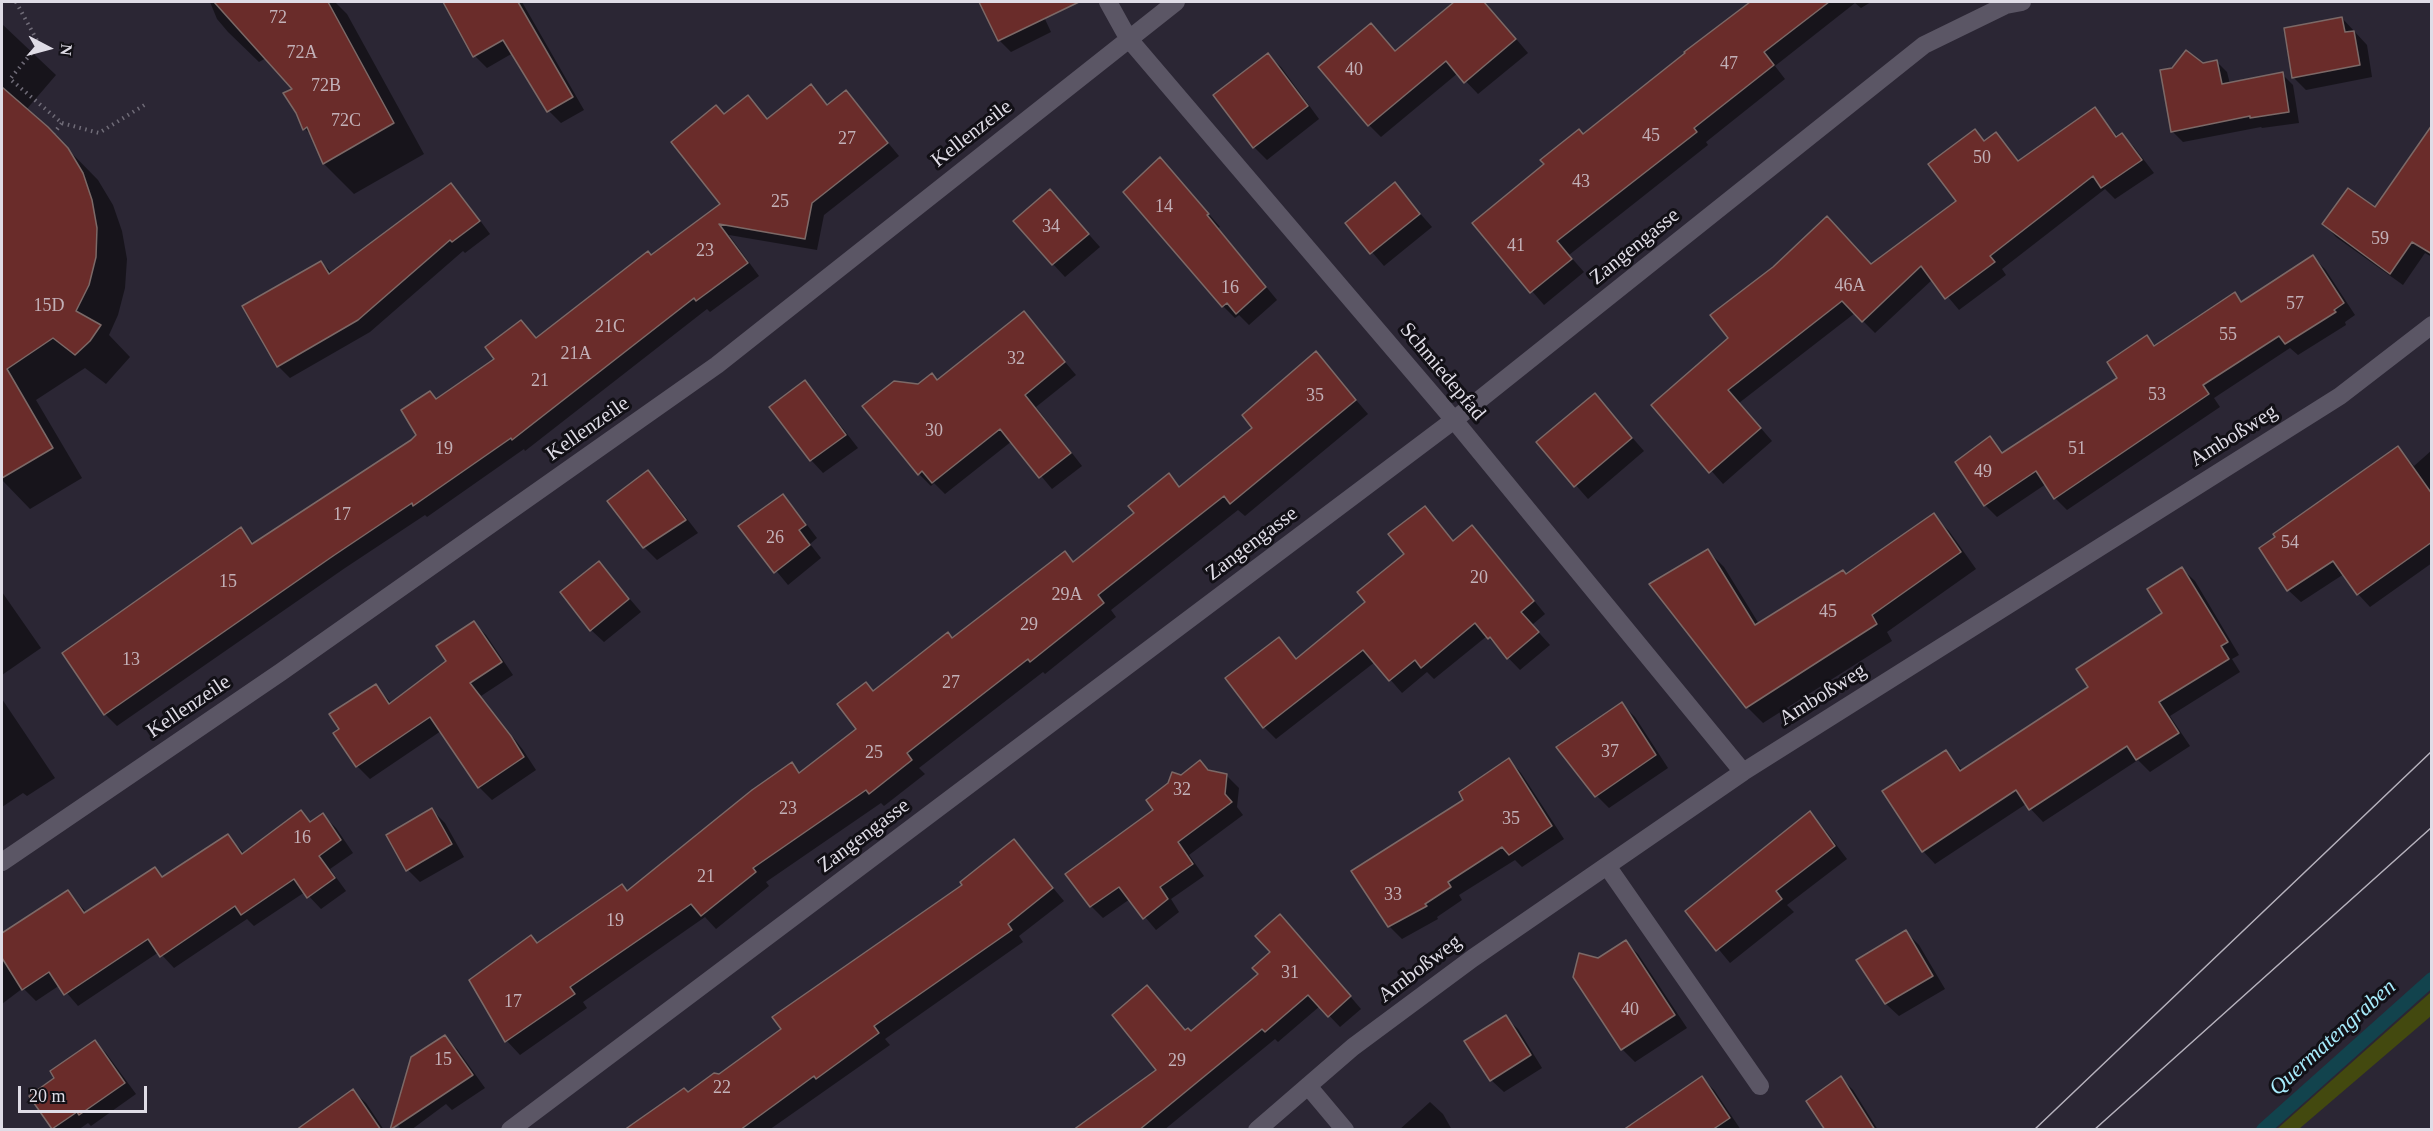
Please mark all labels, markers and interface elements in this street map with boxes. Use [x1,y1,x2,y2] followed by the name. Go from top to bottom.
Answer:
[269,7,287,29] house number: 72
[18,18,78,78] north arrow
[287,42,317,64] house number: 72A
[57,43,75,57] text: N
[1720,53,1738,75] house number: 47
[1345,59,1363,81] house number: 40
[311,75,341,97] house number: 72B
[927,95,1017,173] street label: Kellenzeile
[331,110,361,132] house number: 72C
[1642,125,1660,147] house number: 45
[838,128,856,150] house number: 27
[1973,147,1991,169] house number: 50
[1572,171,1590,193] house number: 43
[771,191,789,213] house number: 25
[1155,196,1173,218] house number: 14
[1585,203,1685,291] street label: Zangengasse
[1042,216,1060,238] house number: 34
[2371,228,2389,250] house number: 59
[1507,235,1525,257] house number: 41
[696,240,714,262] house number: 23
[1835,275,1865,297] house number: 46A
[1221,277,1239,299] house number: 16
[2286,293,2304,315] house number: 57
[34,295,64,317] house number: 15D
[595,316,625,338] house number: 21C
[1394,318,1490,426] street label: Schmiedepfad
[2219,324,2237,346] house number: 55
[561,343,591,365] house number: 21A
[1007,348,1025,370] house number: 32
[531,370,549,392] house number: 21
[2148,384,2166,406] house number: 53
[1306,385,1324,407] house number: 35
[542,391,634,467] street label: Kellenzeile
[2186,399,2282,473] street label: Amboßweg
[925,420,943,442] house number: 30
[435,438,453,460] house number: 19
[2068,438,2086,460] house number: 51
[1974,461,1992,483] house number: 49
[1201,501,1303,587] street label: Zangengasse
[333,504,351,526] house number: 17
[766,527,784,549] house number: 26
[2281,532,2299,554] house number: 54
[1470,567,1488,589] house number: 20
[219,571,237,593] house number: 15
[1052,584,1082,606] house number: 29A
[1819,601,1837,623] house number: 45
[1020,614,1038,636] house number: 29
[122,649,140,671] house number: 13
[1775,658,1871,732] street label: Amboßweg
[142,670,236,744] street label: Kellenzeile
[942,672,960,694] house number: 27
[1601,741,1619,763] house number: 37
[865,742,883,764] house number: 25
[1173,779,1191,801] house number: 32
[813,793,915,879] street label: Zangengasse
[779,798,797,820] house number: 23
[1502,808,1520,830] house number: 35
[293,827,311,849] house number: 16
[697,866,715,888] house number: 21
[1384,884,1402,906] house number: 33
[606,910,624,932] house number: 19
[1373,929,1467,1009] street label: Amboßweg
[1281,962,1299,984] house number: 31
[2264,974,2402,1102] water label: Quermatengraben
[504,991,522,1013] house number: 17
[1621,999,1639,1021] house number: 40
[434,1049,452,1071] house number: 15
[1168,1050,1186,1072] house number: 29
[21,1074,150,1112] scale bar
[713,1077,731,1099] house number: 22
[29,1086,66,1106] text: 20 m

